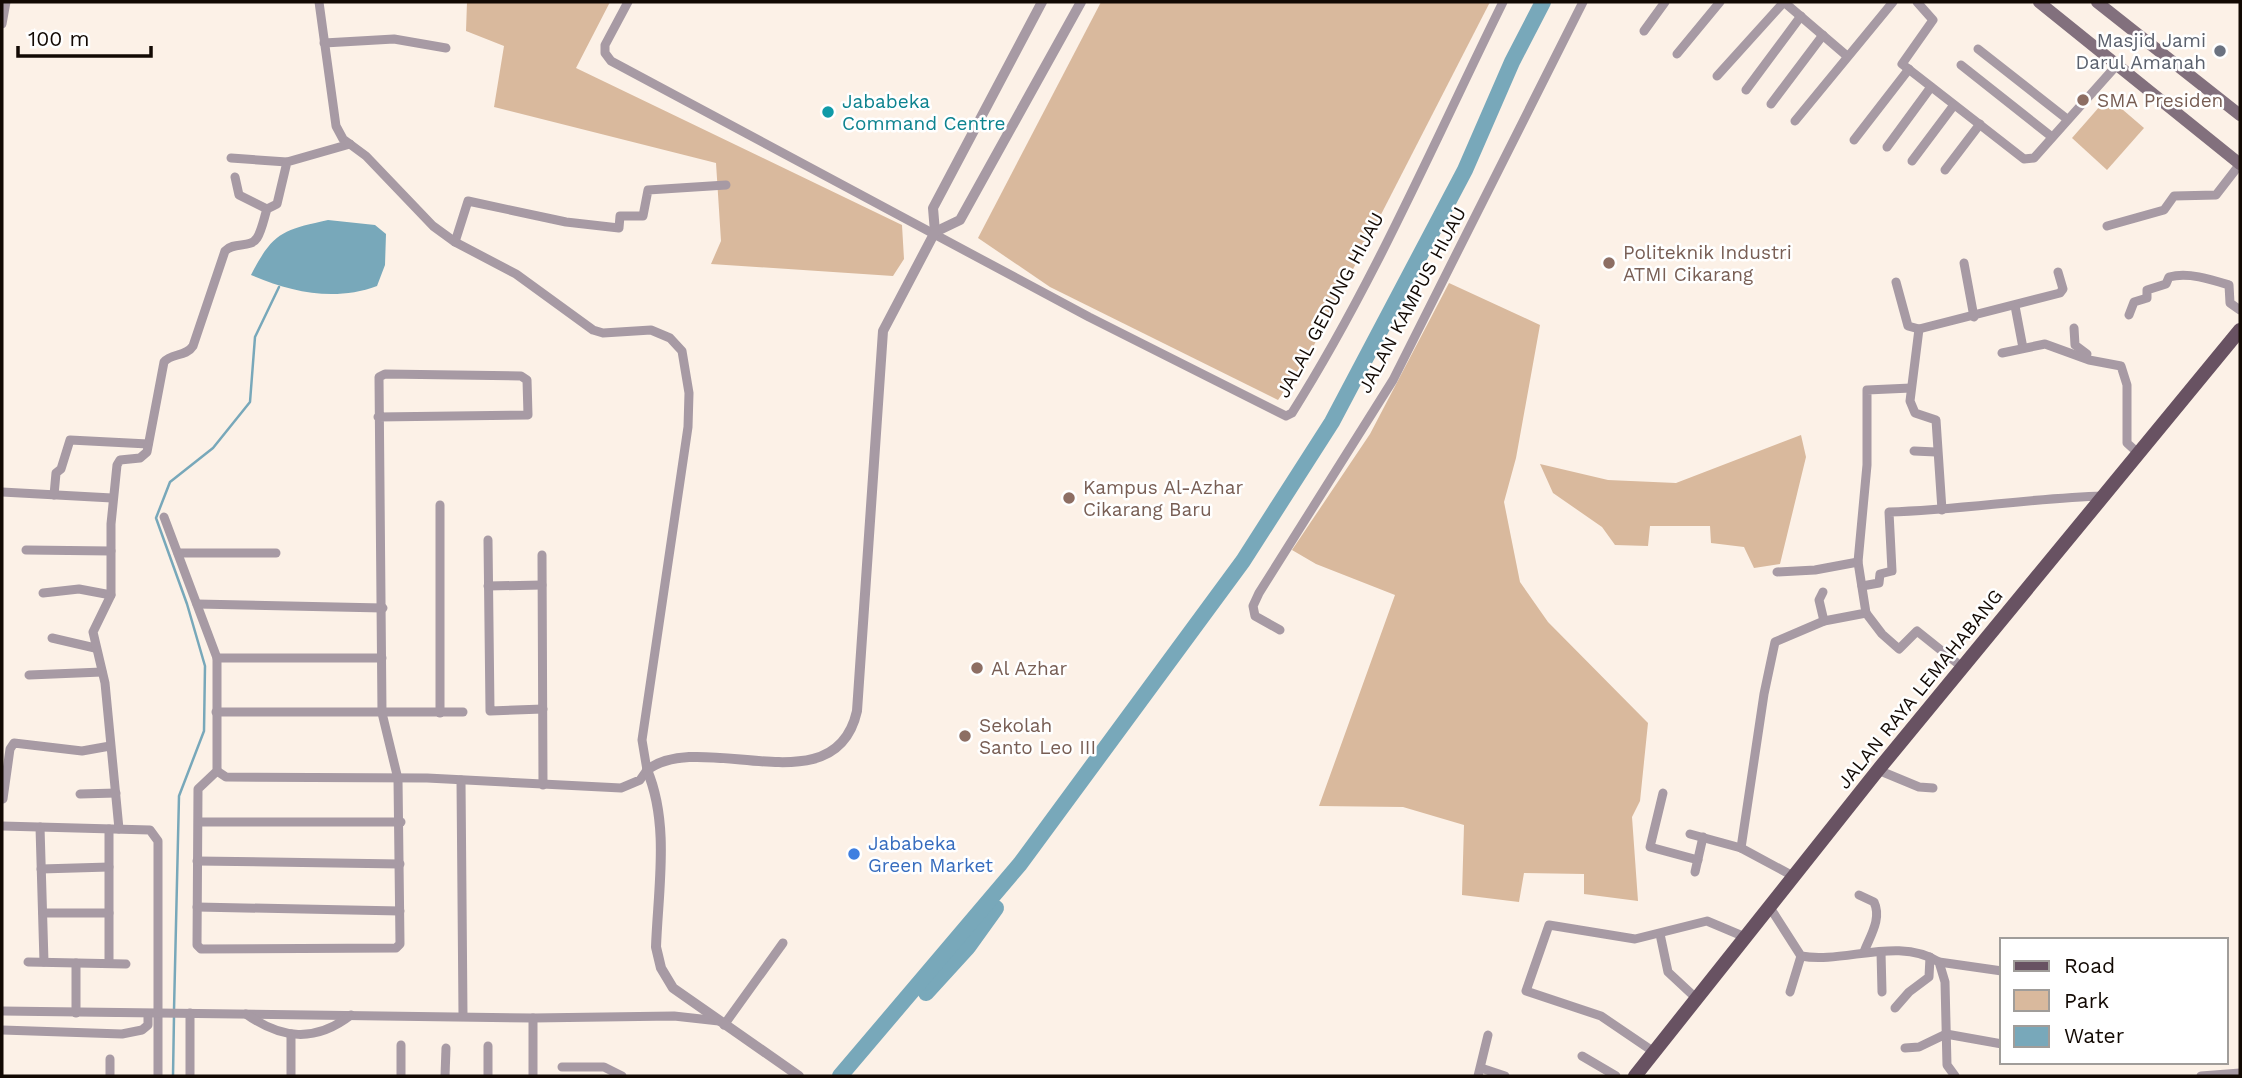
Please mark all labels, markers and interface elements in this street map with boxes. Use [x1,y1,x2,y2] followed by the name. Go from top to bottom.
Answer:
[18,14,150,58] scale bar
[28,26,90,51] text: 100 m
[2076,29,2206,74] place label: Masjid Jami Darul Amanah
[2212,43,2228,59] marker: Masjid Jami Darul Amanah
[2097,89,2223,112] place label: SMA Presiden
[842,90,1006,135] place label: Jababeka Command Centre
[2075,92,2091,108] marker: SMA Presiden
[820,104,836,120] marker: Jababeka Command Centre
[1353,203,1471,397] street label: JALAN KAMPUS HIJAU
[1271,208,1389,402] street label: JALAL GEDUNG HIJAU
[1623,241,1792,286] place label: Politeknik Industri ATMI Cikarang
[1601,255,1617,271] marker: Politeknik Industri ATMI Cikarang
[1083,476,1243,521] place label: Kampus Al-Azhar Cikarang Baru
[1061,490,1077,506] marker: Kampus Al-Azhar Cikarang Baru
[1832,585,2008,793] street label: JALAN RAYA LEMAHABANG
[991,657,1068,680] place label: Al Azhar
[969,660,985,676] marker: Al Azhar
[979,714,1096,759] place label: Sekolah Santo Leo III
[957,728,973,744] marker: Sekolah Santo Leo III
[868,832,993,877] place label: Jababeka Green Market
[846,846,862,862] marker: Jababeka Green Market
[2000,938,2228,1064] legend
[2064,953,2115,978] text: Road
[2064,988,2109,1013] text: Park
[2064,1023,2125,1048] text: Water

